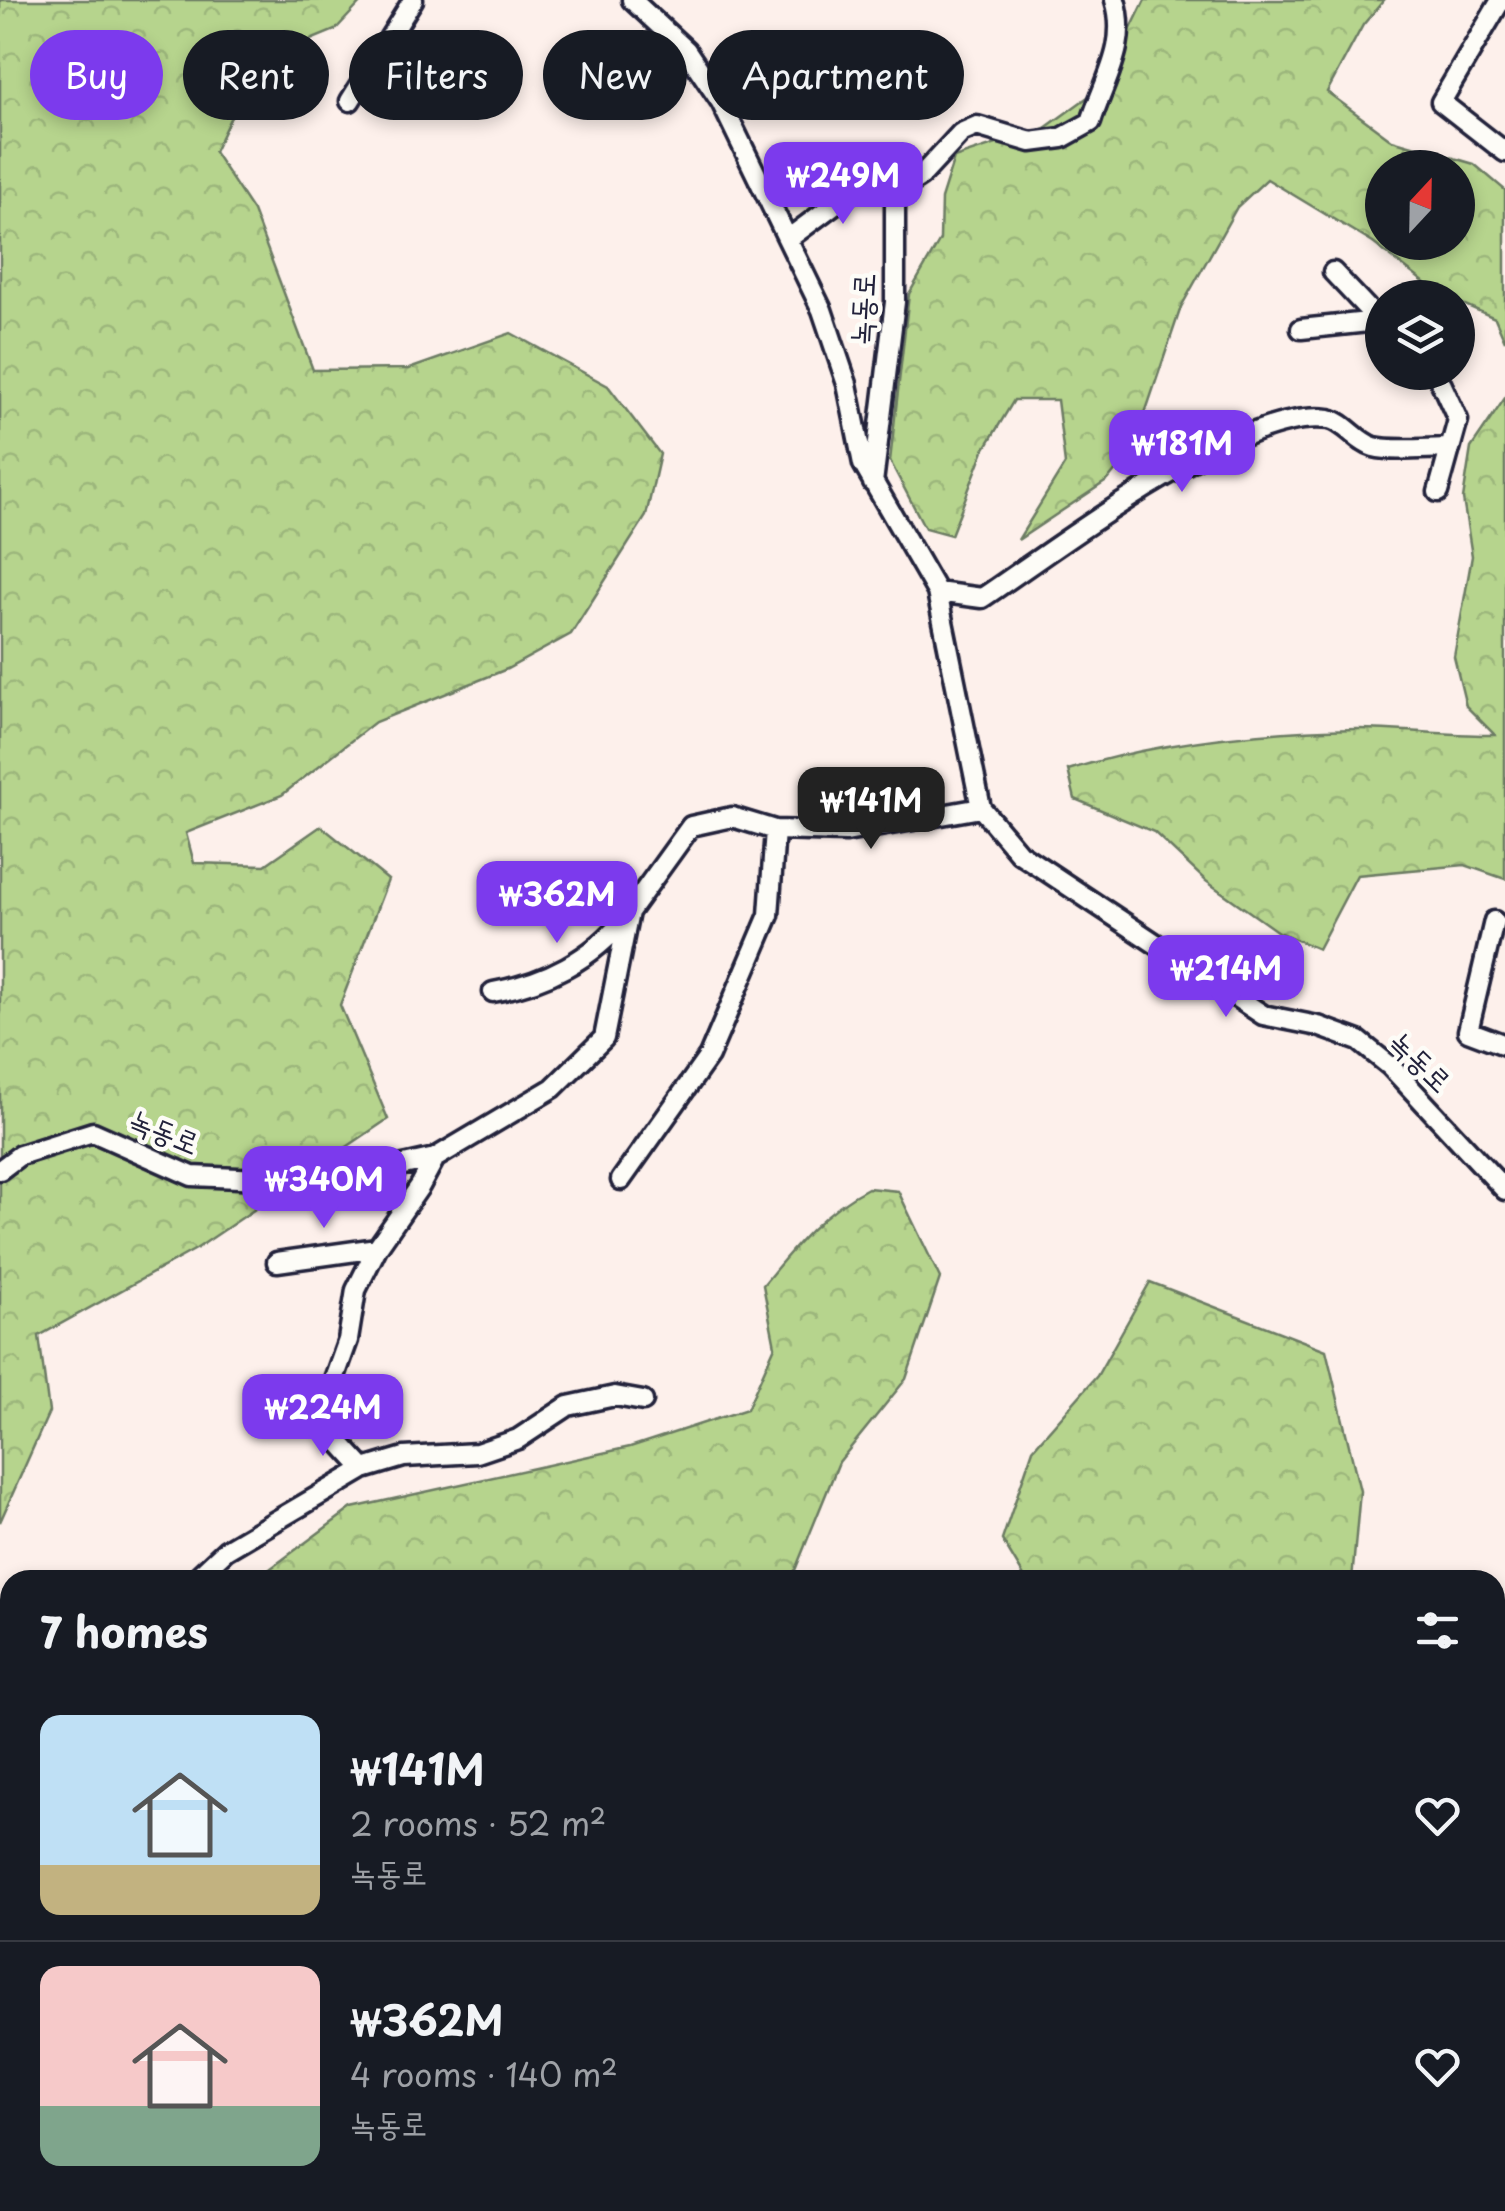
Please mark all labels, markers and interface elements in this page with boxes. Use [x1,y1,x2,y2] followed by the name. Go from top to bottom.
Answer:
[30,30,163,120] chip: Buy
[183,30,329,120] chip: Rent
[349,30,523,120] chip: Filters
[543,30,687,120] chip: New
[707,30,964,120] chip: Apartment
[773,142,913,227] pin: ₩249M
[786,150,900,198] text: ₩249M
[1365,150,1475,260] north arrow
[1365,150,1475,390] map controls
[836,272,885,346] street label: 녹동로
[1365,280,1475,390] button: layers
[1112,410,1252,495] pin: ₩181M
[1131,418,1233,466] text: ₩181M
[801,767,941,852] pin: ₩141M
[820,775,922,823] text: ₩141M
[487,861,627,946] pin: ₩362M
[499,869,616,917] text: ₩362M
[1156,935,1296,1020] pin: ₩214M
[1170,943,1282,991] text: ₩214M
[1380,1019,1463,1102] street label: 녹동로
[123,1095,207,1164] street label: 녹동로
[254,1146,394,1231] pin: ₩340M
[264,1154,384,1202] text: ₩340M
[253,1374,393,1459] pin: ₩224M
[264,1382,382,1430] text: ₩224M
[40,1599,208,1662] text: 7 homes
[1410,1603,1465,1658] icon: filters
[350,1736,485,1799] text: ₩141M
[120,1755,240,1875] icon: home
[1410,1788,1465,1843] icon: heart
[350,1799,606,1847] text: 2 rooms · 52 m²
[350,1847,427,1895] text: 녹동로
[350,1987,504,2050] text: ₩362M
[120,2006,240,2126] icon: home
[1410,2039,1465,2094] icon: heart
[350,2050,618,2098] text: 4 rooms · 140 m²
[350,2098,427,2146] text: 녹동로

